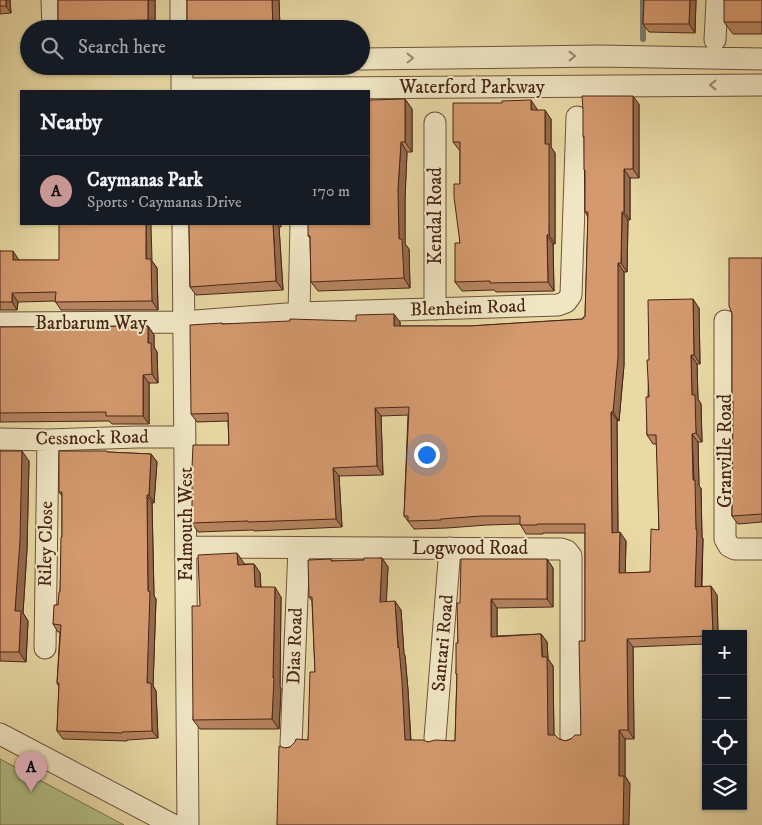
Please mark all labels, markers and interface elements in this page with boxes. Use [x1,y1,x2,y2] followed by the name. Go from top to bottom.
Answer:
[20,20,370,75] search box
[38,34,66,62] icon: search
[78,36,166,59] text: Search here
[569,51,577,61] one-way arrow
[406,53,414,63] one-way arrow
[398,76,546,99] street label: Waterford Parkway
[709,80,717,90] one-way arrow
[40,110,102,136] text: Nearby
[424,167,447,265] street label: Kendal Road
[87,169,203,192] text: Caymanas Park
[51,181,61,201] text: A
[312,181,350,201] text: 170 m
[87,192,242,212] text: Sports · Caymanas Drive
[410,294,527,322] street label: Blenheim Road
[35,312,148,335] street label: Barbarum Way
[714,393,737,508] street label: Granville Road
[35,426,149,450] street label: Cessnock Road
[414,442,440,468] your location
[175,467,198,581] street label: Falmouth West
[34,501,58,587] street label: Riley Close
[412,537,529,560] street label: Logwood Road
[427,593,459,693] street label: Santari Road
[282,607,308,685] street label: Dias Road
[702,630,747,810] map controls
[702,630,747,675] button: +
[702,675,747,720] button: −
[702,720,747,765] button: locate
[15,751,47,792] pin: A
[702,765,747,810] button: layers

